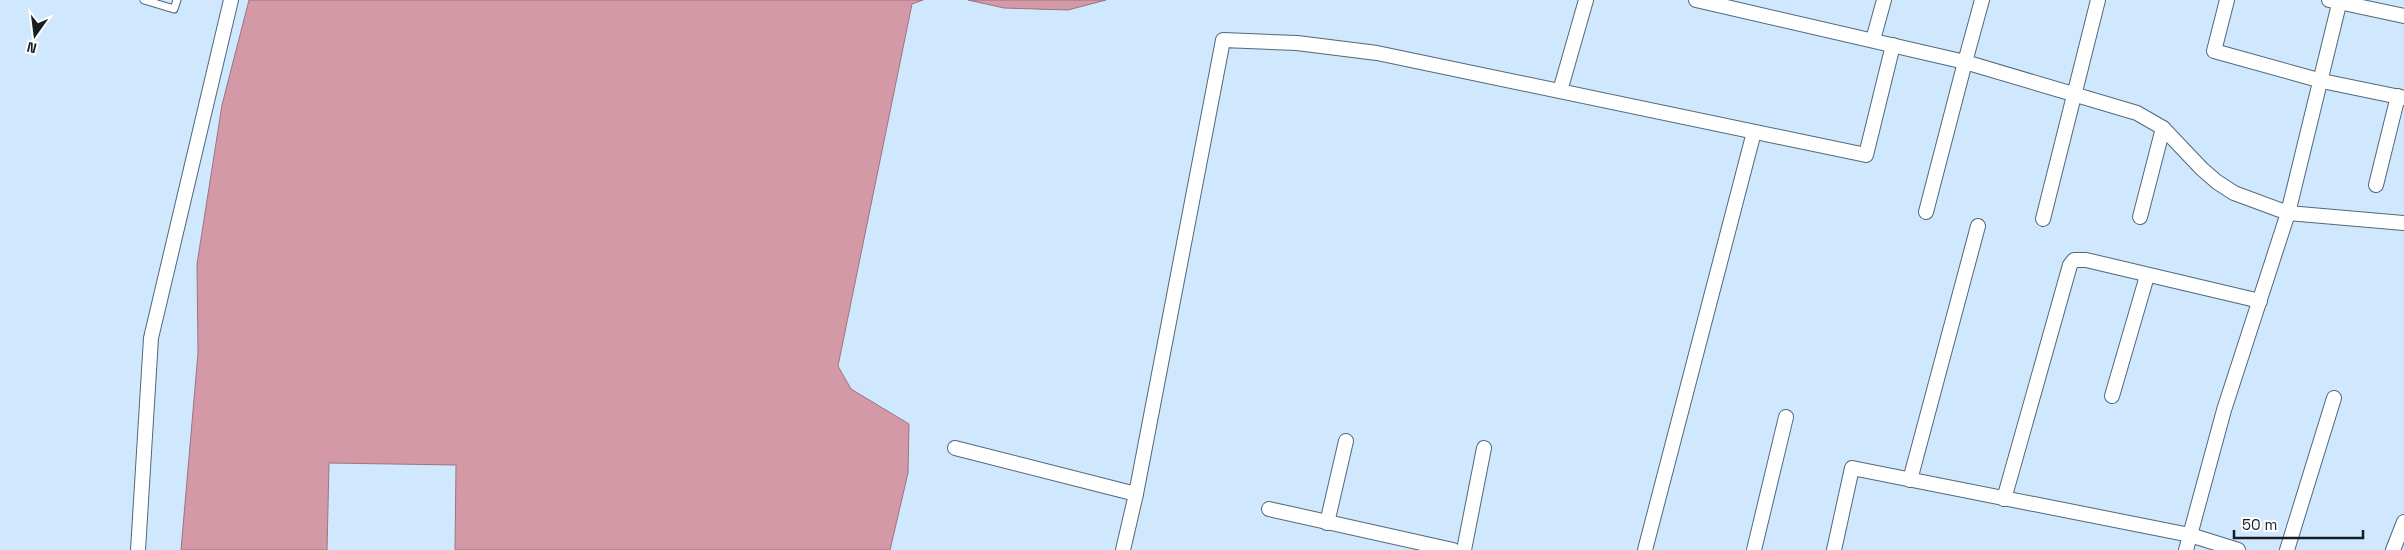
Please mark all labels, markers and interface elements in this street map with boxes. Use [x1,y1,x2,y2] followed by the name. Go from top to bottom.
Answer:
[10,10,60,60] north arrow
[25,38,39,57] text: N
[2234,508,2363,540] scale bar
[2242,515,2277,534] text: 50 m

